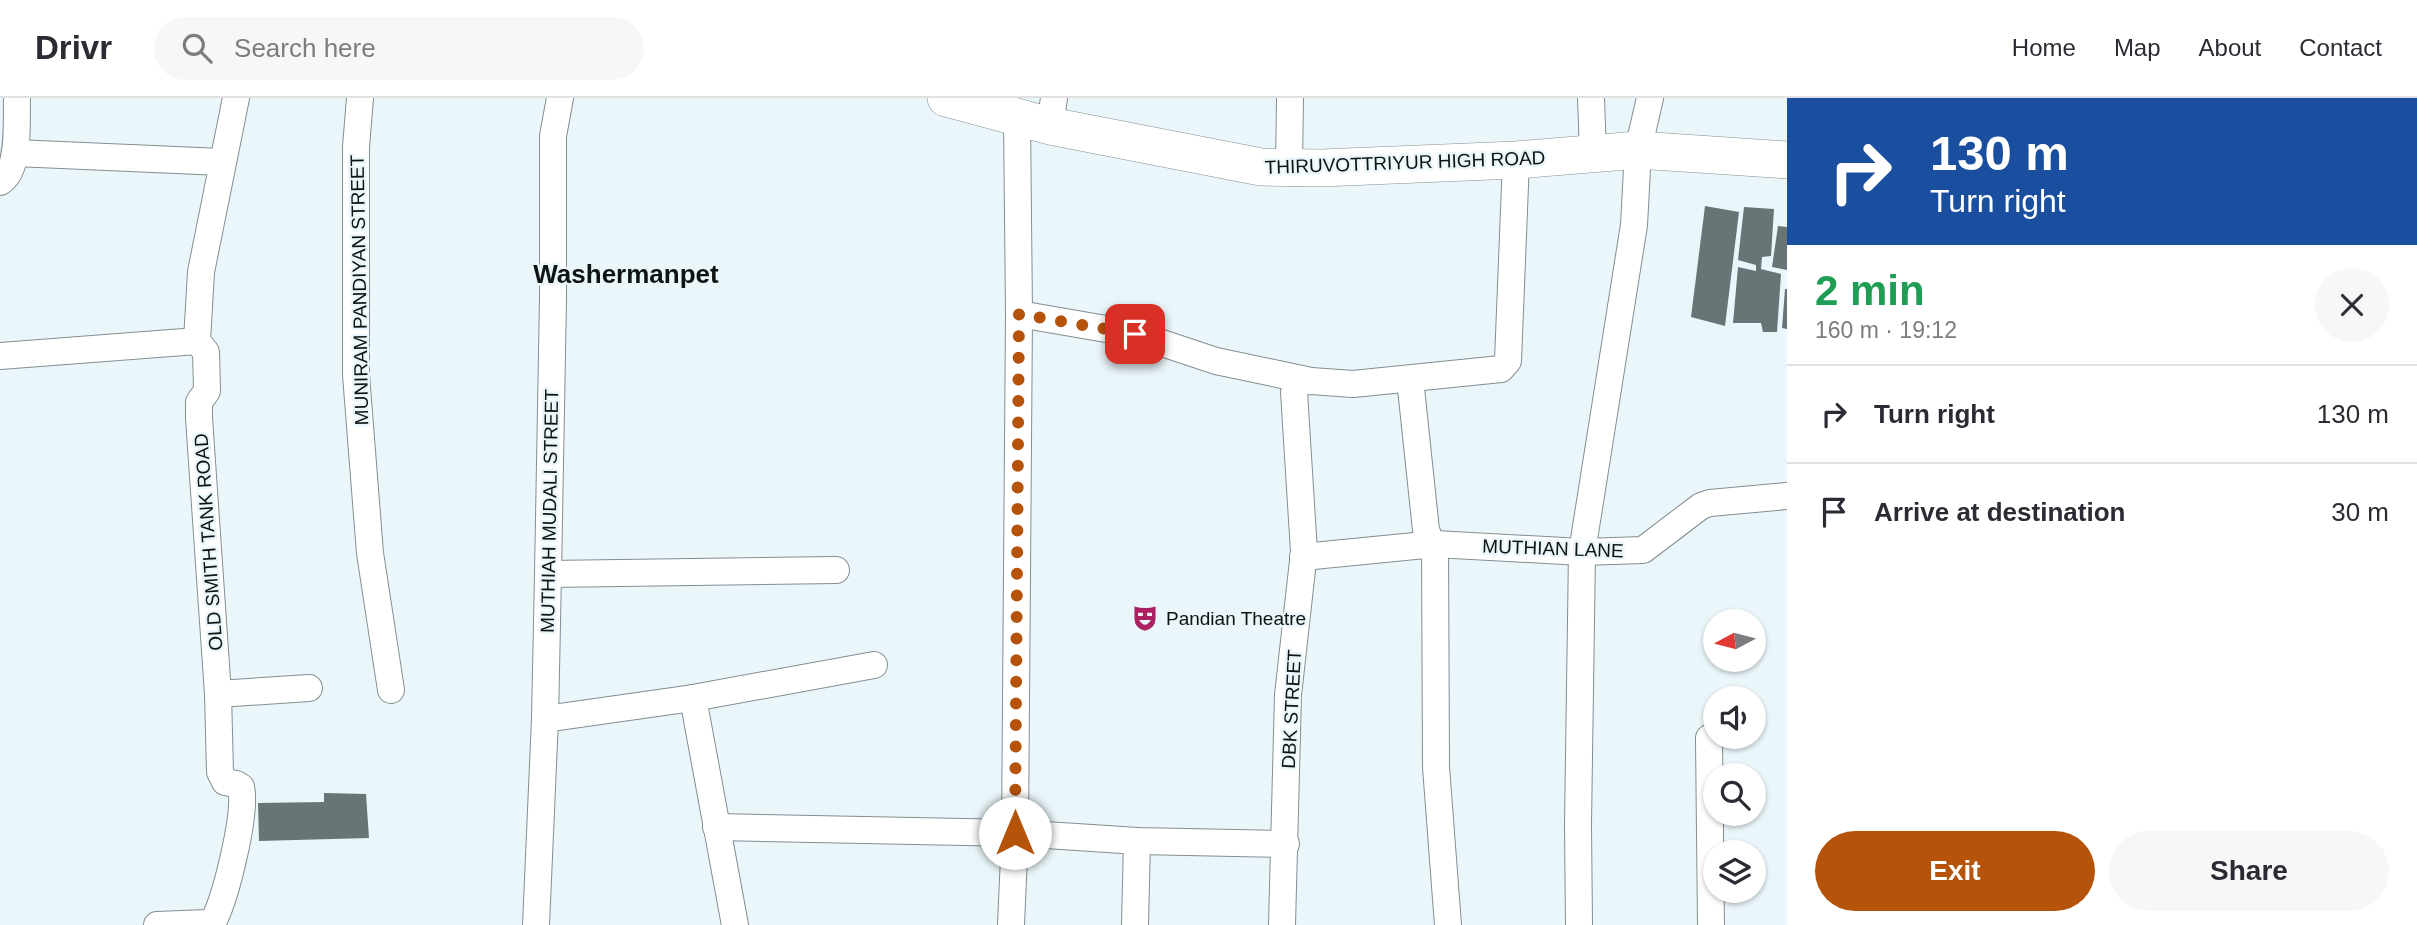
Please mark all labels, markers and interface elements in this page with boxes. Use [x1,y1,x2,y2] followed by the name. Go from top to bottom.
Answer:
[154,17,644,80] search box
[35,29,112,66] text: Drivr
[178,29,216,67] icon: search
[234,33,376,63] text: Search here
[2012,34,2076,61] text: Home
[2114,34,2161,61] text: Map
[2199,34,2261,61] text: About
[2299,34,2382,61] text: Contact
[1815,126,1906,217] icon: right
[1930,126,2069,180] text: 130 m
[1264,147,1546,178] street label: THIRUVOTTRIYUR HIGH ROAD
[347,154,372,425] street label: MUNIRAM PANDIYAN STREET
[1930,183,2066,219] text: Turn right
[533,259,719,289] district label: Washermanpet
[1815,267,1925,314] text: 2 min
[2315,268,2389,342] button: close
[1105,304,1165,364] pin
[1116,315,1154,353] icon: arrive
[1815,317,1957,343] text: 160 m · 19:12
[537,389,562,633] street label: MUTHIAH MUDALI STREET
[1815,395,1853,433] icon: right
[1874,399,1995,429] text: Turn right
[2317,399,2389,429] text: 130 m
[190,433,227,651] street label: OLD SMITH TANK ROAD
[1815,493,1853,531] icon: arrive
[1874,497,2125,527] text: Arrive at destination
[2331,497,2389,527] text: 30 m
[1482,536,1624,561] street label: MUTHIAN LANE
[1130,603,1160,633] theatre icon: Pandian Theatre
[1166,608,1306,629] place label: Pandian Theatre
[1703,609,1766,672] north arrow
[1703,609,1766,903] map controls
[1278,649,1305,769] street label: DBK STREET
[1703,686,1766,749] button: sound
[1703,763,1766,826] button: search
[978,796,1052,870] position arrow
[1815,831,2095,911] button: Exit
[2109,831,2389,911] button: Share
[1703,840,1766,903] button: layers

